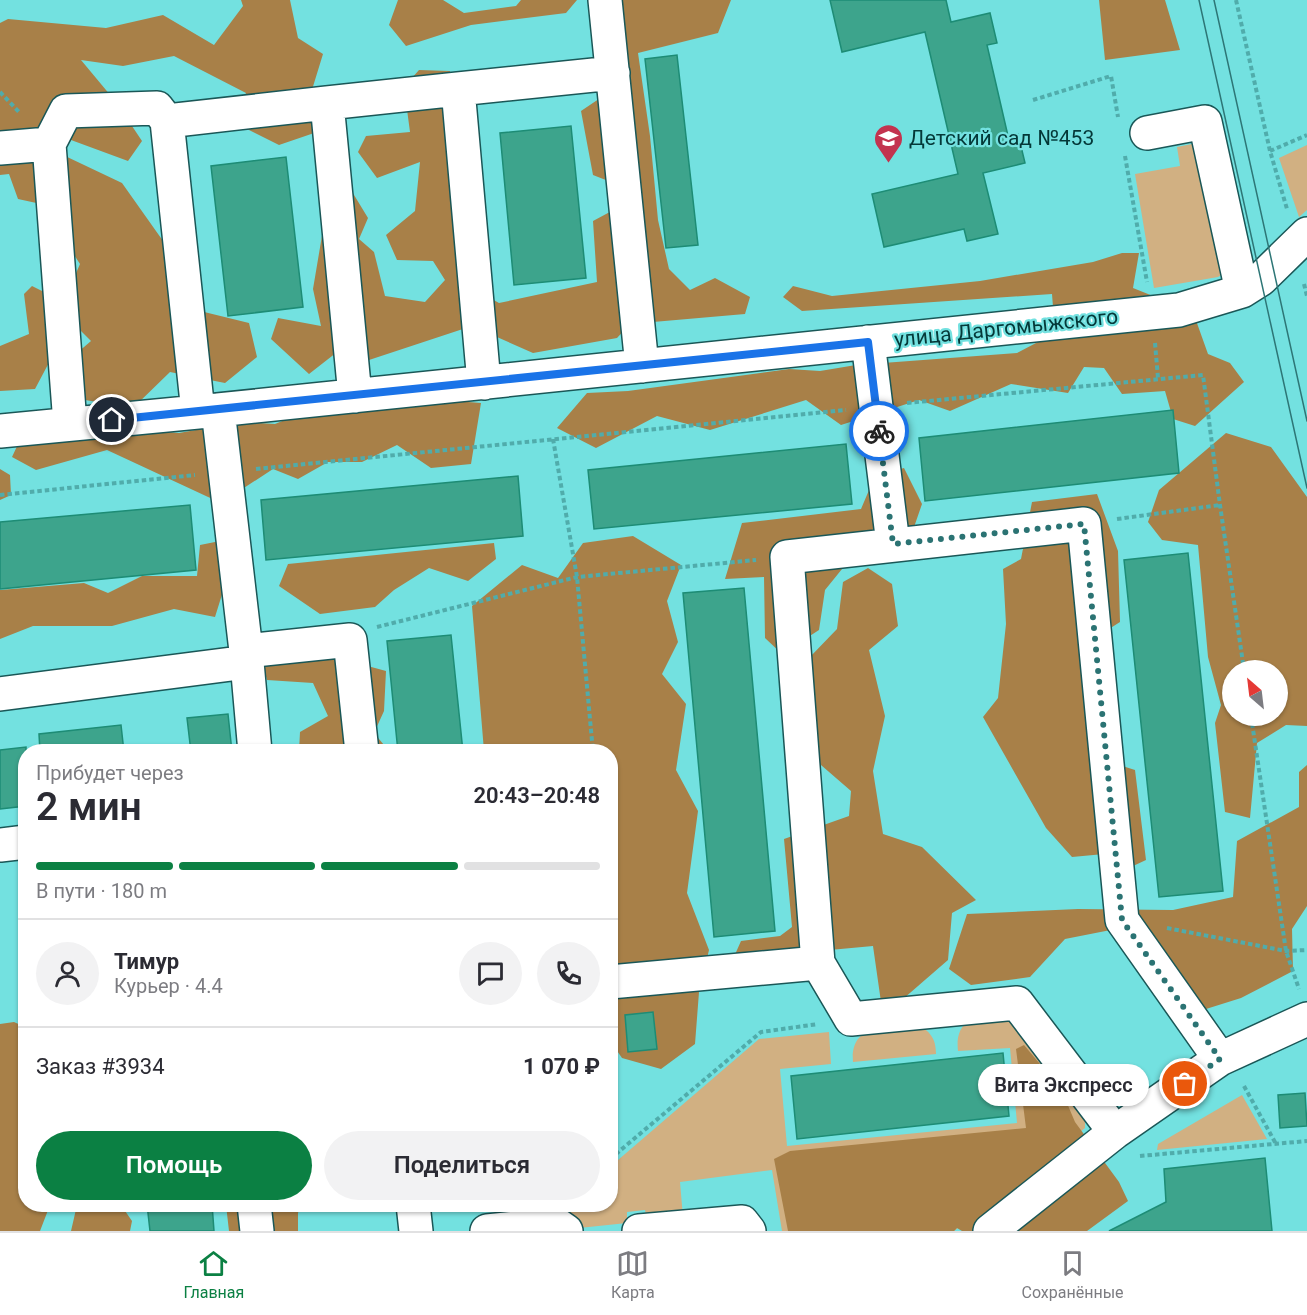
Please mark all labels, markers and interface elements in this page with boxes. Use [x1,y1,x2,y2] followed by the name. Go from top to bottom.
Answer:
[872,122,904,164] school or university icon: Детский сад №453
[909,126,1094,150] place label: Детский сад №453
[893,304,1119,352] street label: улица Даргомыжского
[86,394,137,445] pin
[849,401,909,461] courier
[95,403,128,436] icon: home
[863,415,896,448] icon: bike
[1222,660,1288,726] north arrow
[1222,660,1288,726] map controls
[36,761,184,785] text: Прибудет через
[473,783,600,808] text: 20:43–20:48
[36,784,142,830] text: 2 мин
[36,879,167,903] text: В пути · 180 m
[36,942,99,1005] button: person
[459,942,522,1005] button: chat
[537,942,600,1005] button: phone
[114,949,179,974] text: Тимур
[114,974,223,998] text: Курьер · 4.4
[36,1054,165,1079] text: Заказ #3934
[523,1054,600,1079] text: 1 070 ₽
[1159,1058,1210,1109] pin
[978,1063,1149,1105] callout: Вита Экспресс
[1168,1067,1201,1100] icon: bag
[994,1073,1133,1097] text: Вита Экспресс
[36,1131,312,1200] button: Помощь
[324,1131,600,1200] button: Поделиться
[183,1247,244,1302] tab: Главная
[611,1247,655,1302] tab: Карта
[1021,1247,1124,1302] tab: Сохранённые

